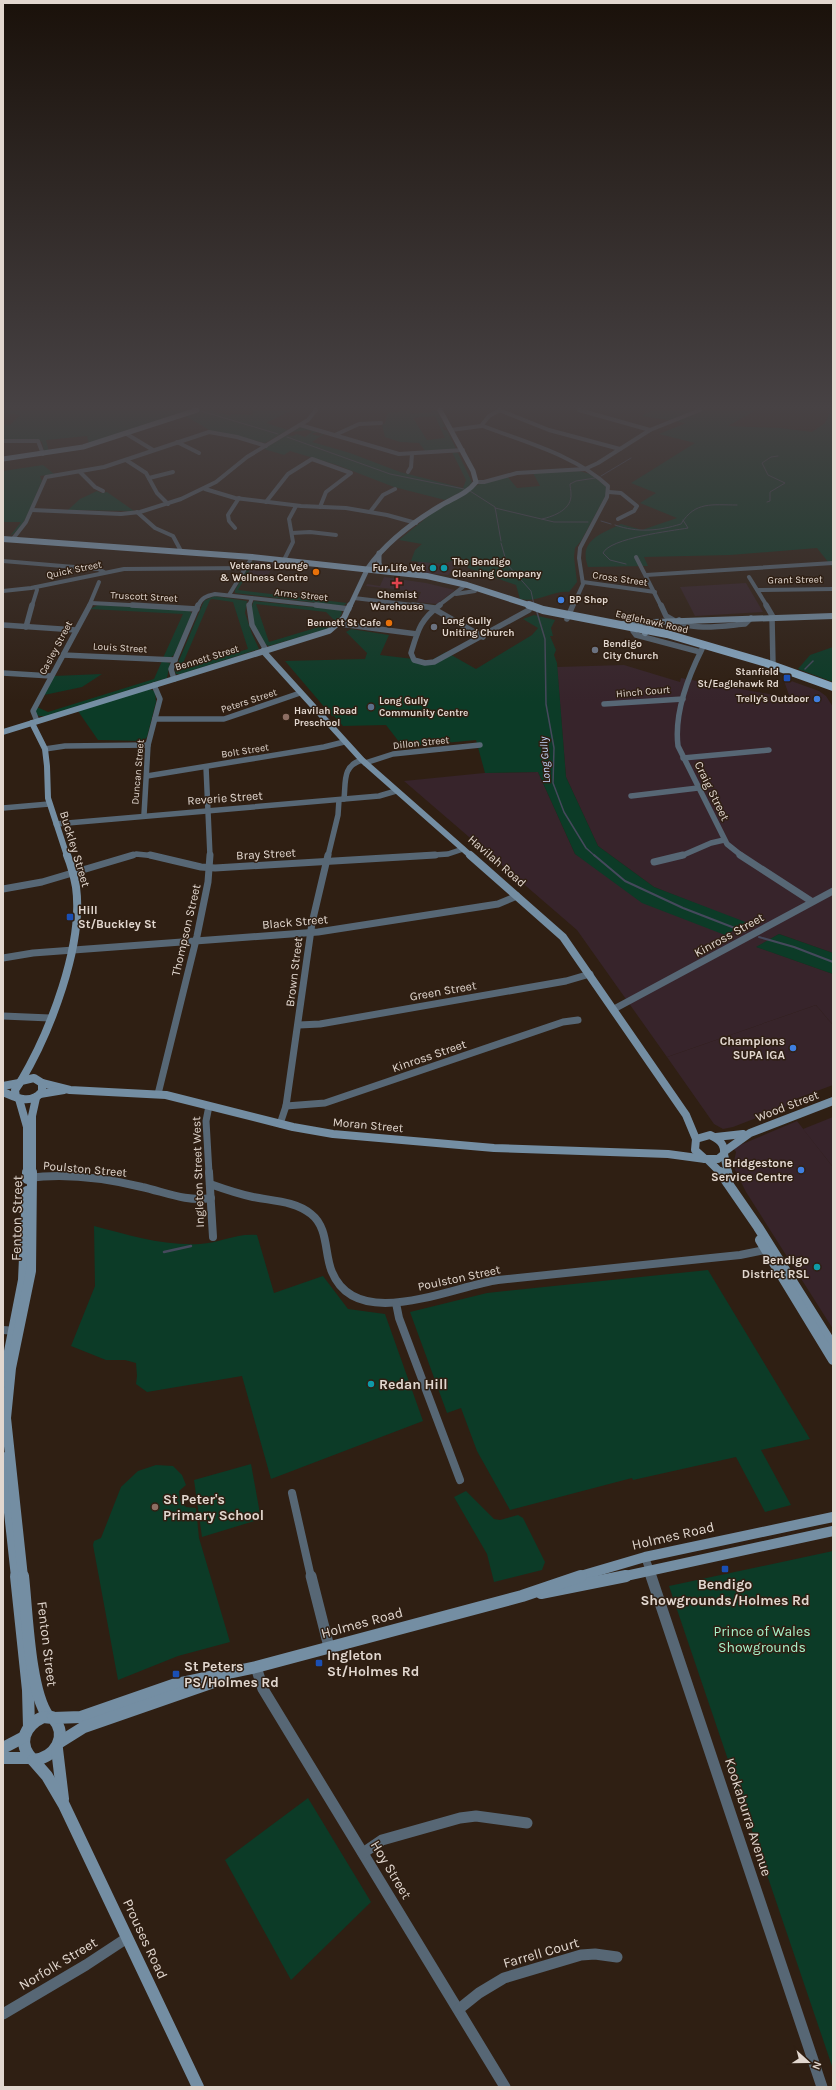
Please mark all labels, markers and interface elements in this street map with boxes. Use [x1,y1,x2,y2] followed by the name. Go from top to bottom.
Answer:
[452,556,541,580] place label: The Bendigo Cleaning Company
[45,558,103,582] street label: Quick Street
[220,560,308,584] place label: Veterans Lounge & Wellness Centre
[372,562,425,574] place label: Fur Life Vet
[428,563,438,573] marker: Fur Life Vet
[439,563,449,573] marker: The Bendigo Cleaning Company
[311,567,321,577] marker: Veterans Lounge & Wellness Centre
[592,569,649,589] street label: Cross Street
[767,574,823,586] street label: Grant Street
[392,578,402,588] marker: Chemist Warehouse
[274,586,329,604] street label: Arms Street
[110,589,178,605] street label: Truscott Street
[371,589,423,613] place label: Chemist Warehouse
[569,594,608,606] place label: BP Shop
[556,595,566,605] marker: BP Shop
[614,608,690,636] street label: Eaglehawk Road
[442,615,515,639] place label: Long Gully Uniting Church
[307,617,381,629] place label: Bennett St Cafe
[384,618,394,628] marker: Bennett St Cafe
[37,619,75,677] street label: Casley Street
[429,622,439,632] marker: Long Gully Uniting Church
[603,638,658,662] place label: Bendigo City Church
[93,641,148,655] street label: Louis Street
[174,643,240,673] street label: Bennett Street
[590,645,600,655] marker: Bendigo City Church
[697,666,779,690] place label: Stanfield St/Eaglehawk Rd
[782,673,792,683] marker: Stanfield St/Eaglehawk Rd
[615,684,671,700] street label: Hinch Court
[219,686,279,716] street label: Peters Street
[736,693,809,705] place label: Trelly's Outdoor
[812,694,822,704] marker: Trelly's Outdoor
[379,695,468,719] place label: Long Gully Community Centre
[366,702,376,712] marker: Long Gully Community Centre
[294,705,357,729] place label: Havilah Road Preschool
[281,712,291,722] marker: Havilah Road Preschool
[392,734,450,752] street label: Dillon Street
[537,735,553,784] water label: Long Gully
[129,739,147,805] street label: Duncan Street
[220,741,270,761] street label: Bolt Street
[692,759,733,823] street label: Craig Street
[187,788,264,808] street label: Reverie Street
[57,809,93,889] street label: Buckley Street
[465,832,529,890] street label: Havilah Road
[236,845,297,863] street label: Bray Street
[169,882,203,977] street label: Thompson Street
[78,903,157,931] place label: Hill St/Buckley St
[692,910,767,960] street label: Kinross Street
[65,912,75,922] marker: Hill St/Buckley St
[261,912,329,932] street label: Black Street
[283,936,305,1008] street label: Brown Street
[409,978,478,1004] street label: Green Street
[720,1034,785,1062] place label: Champions SUPA IGA
[390,1037,468,1075] street label: Kinross Street
[788,1043,798,1053] marker: Champions SUPA IGA
[754,1087,821,1124] street label: Wood Street
[332,1115,404,1135] street label: Moran Street
[189,1116,207,1228] street label: Ingleton Street West
[711,1156,793,1184] place label: Bridgestone Service Centre
[42,1158,128,1180] street label: Poulston Street
[796,1165,806,1175] marker: Bridgestone Service Centre
[8,1175,26,1261] street label: Fenton Street
[742,1253,809,1281] place label: Bendigo District RSL
[416,1262,502,1294] street label: Poulston Street
[812,1262,822,1272] marker: Bendigo District RSL
[379,1376,447,1393] place label: Redan Hill
[366,1379,376,1389] marker: Redan Hill
[163,1491,264,1524] place label: St Peter's Primary School
[150,1502,160,1512] marker: St Peter's Primary School
[630,1518,716,1554] street label: Holmes Road
[720,1564,730,1574] marker: Bendigo Showgrounds/Holmes Rd
[640,1576,810,1609] place label: Bendigo Showgrounds/Holmes Rd
[33,1600,61,1688] street label: Fenton Street
[319,1604,405,1642] street label: Holmes Road
[713,1623,811,1656] park label: Prince of Wales Showgrounds
[327,1647,419,1680] place label: Ingleton St/Holmes Rd
[184,1658,279,1691] place label: St Peters PS/Holmes Rd
[314,1658,324,1668] marker: Ingleton St/Holmes Rd
[171,1669,181,1679] marker: St Peters PS/Holmes Rd
[721,1756,775,1878] street label: Kookaburra Avenue
[367,1838,415,1902] street label: Hoy Street
[119,1896,171,1982] street label: Prouses Road
[16,1934,100,1994] street label: Norfolk Street
[501,1934,581,1972] street label: Farrell Court
[788,2042,828,2082] north arrow
[809,2059,824,2071] text: N

